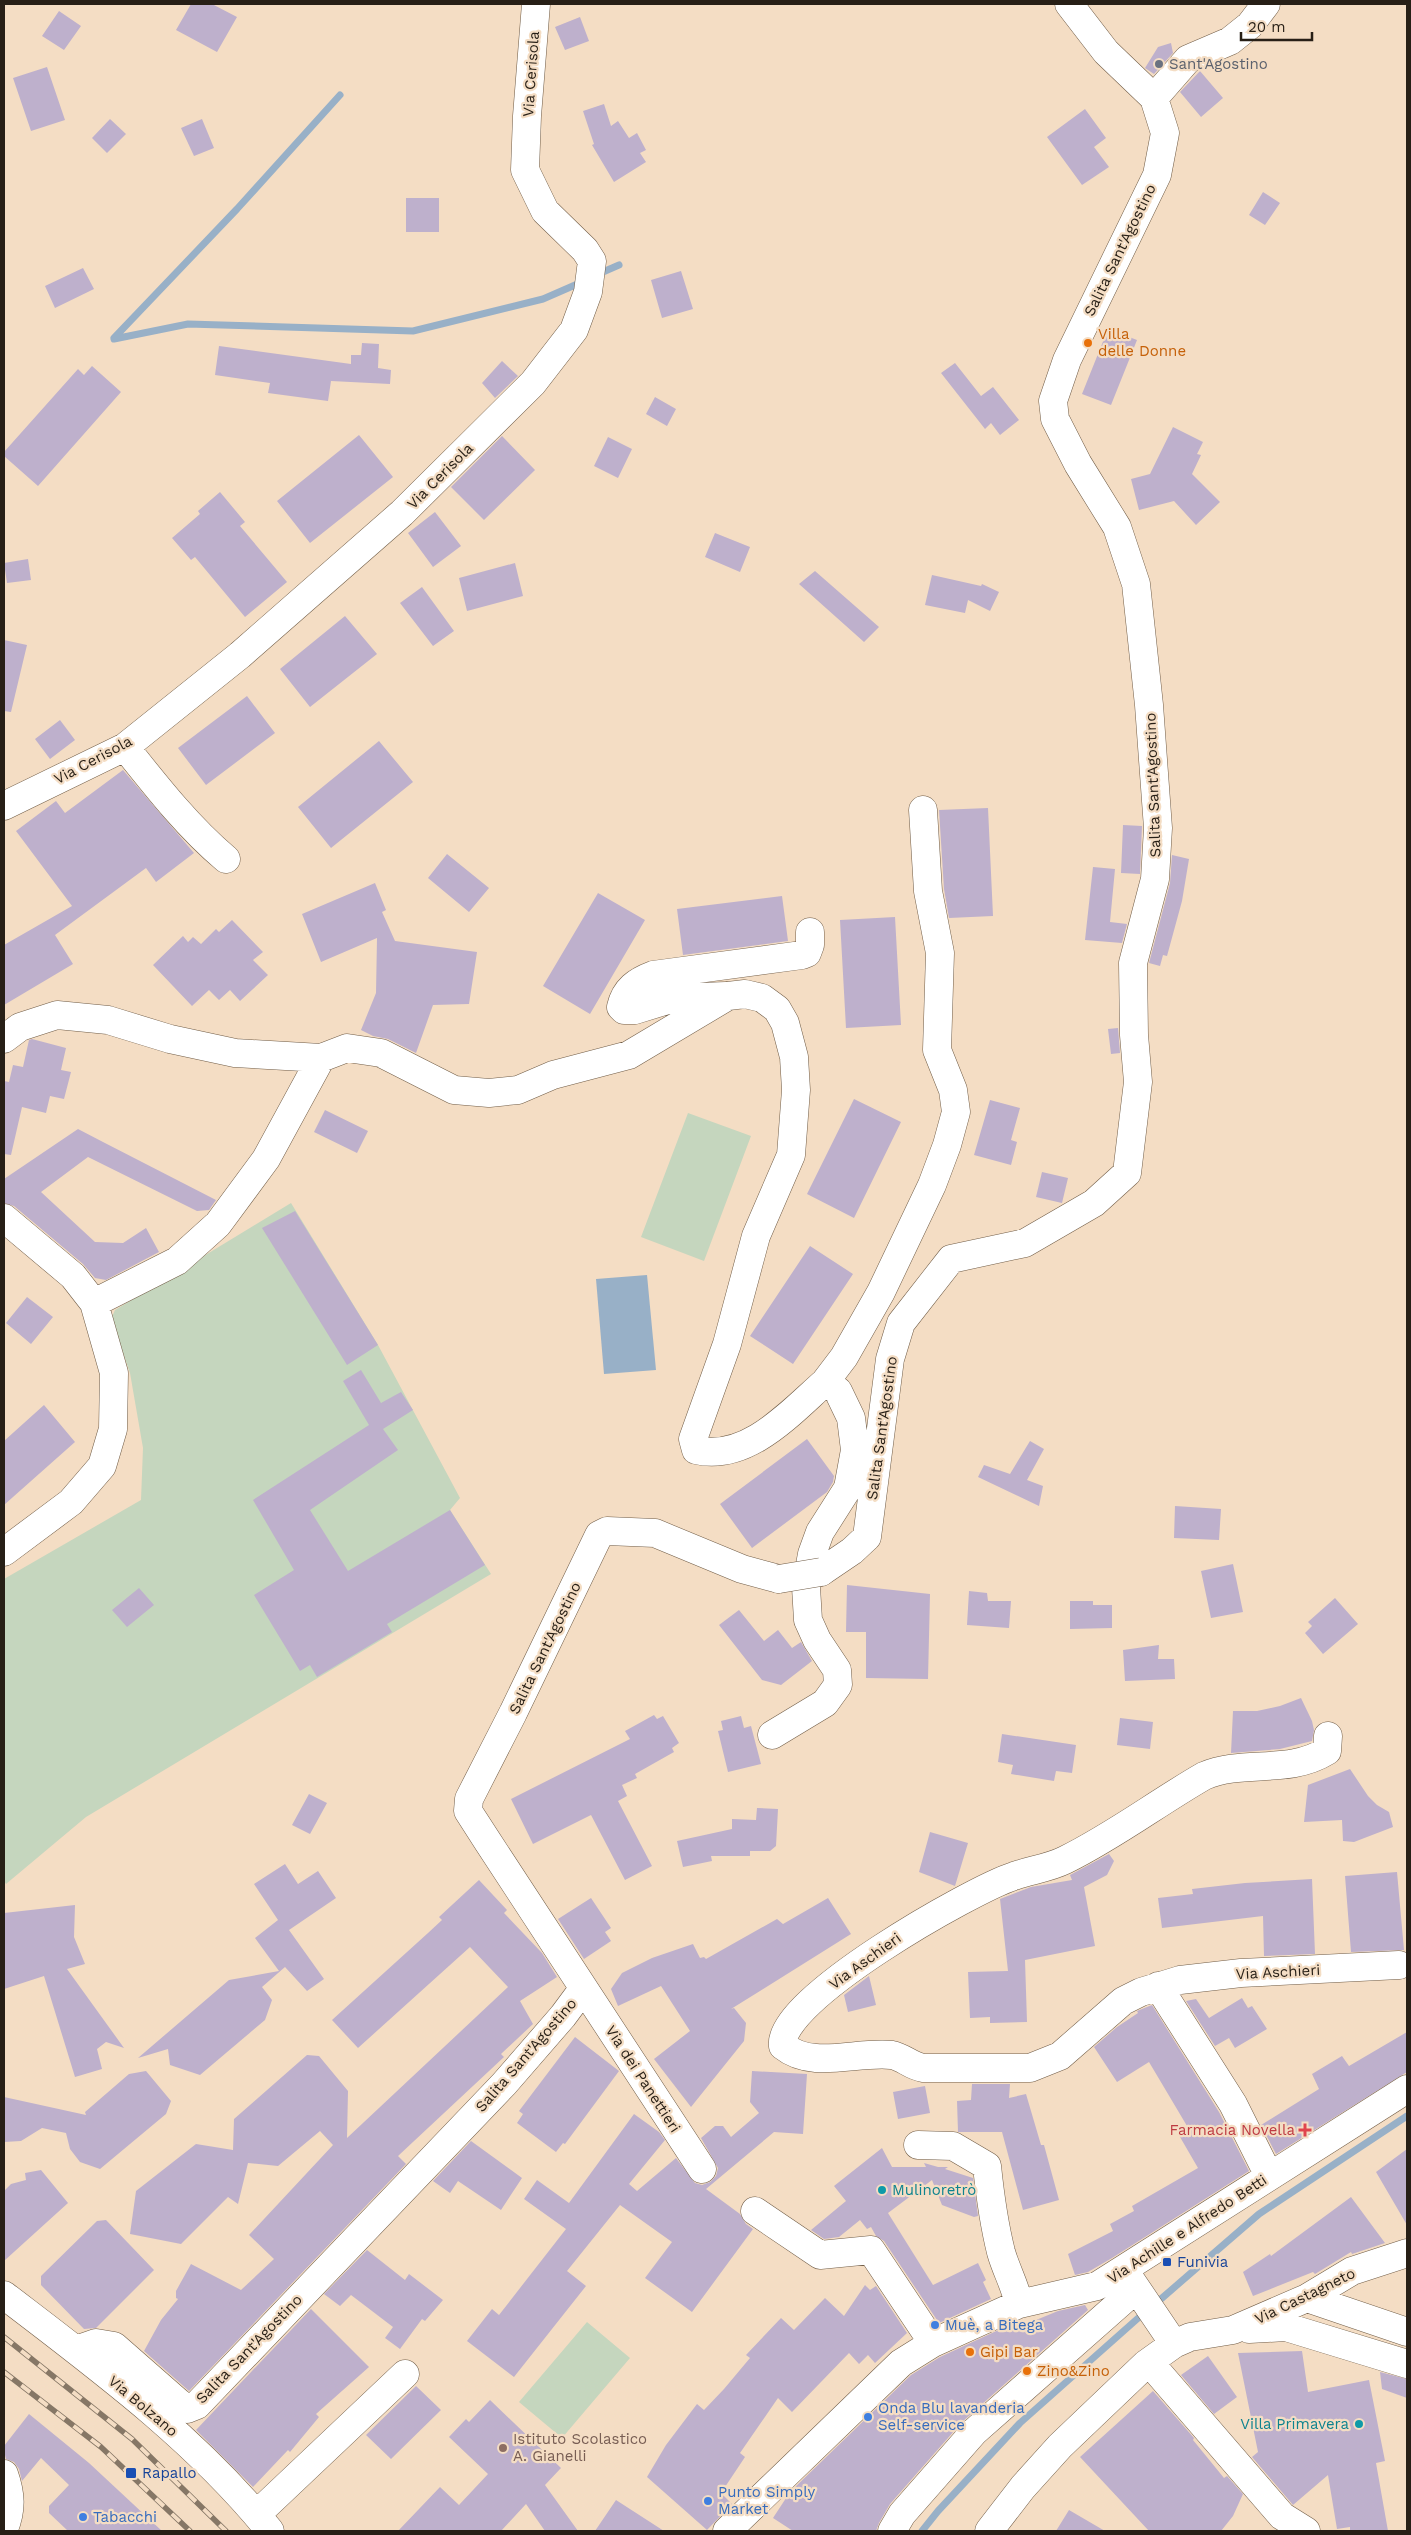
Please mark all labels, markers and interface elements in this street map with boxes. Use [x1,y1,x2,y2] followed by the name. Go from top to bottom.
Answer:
[1241,10,1312,42] scale bar
[1248,18,1286,36] text: 20 m
[519,30,543,118] street label: Via Cerisola
[1169,55,1268,73] place label: Sant'Agostino
[1153,58,1165,70] marker: Sant'Agostino
[1080,181,1160,319] street label: Salita Sant'Agostino
[1098,325,1186,360] place label: Villa delle Donne
[1082,337,1094,349] marker: Villa delle Donne
[403,439,477,513] street label: Via Cerisola
[1141,712,1165,858] street label: Salita Sant'Agostino
[51,732,136,788] street label: Via Cerisola
[863,1355,901,1501] street label: Salita Sant'Agostino
[505,1579,585,1717] street label: Salita Sant'Agostino
[826,1929,904,1993] street label: Via Aschieri
[1235,1961,1321,1983] street label: Via Aschieri
[472,1994,580,2116] street label: Salita Sant'Agostino
[602,2022,684,2136] street label: Via dei Panettieri
[1170,2121,1296,2139] place label: Farmacia Novella
[1299,2124,1311,2136] marker: Farmacia Novella
[1104,2171,1270,2287] street label: Via Achille e Alfredo Betti
[892,2181,976,2199] place label: Mulinoretrò
[876,2184,888,2196] marker: Mulinoretrò
[1177,2253,1229,2271] place label: Funivia
[1161,2256,1173,2268] marker: Funivia
[1252,2264,1358,2328] street label: Via Castagneto
[192,2291,306,2407] street label: Salita Sant'Agostino
[945,2316,1044,2334] place label: Muè, a Bitega
[929,2319,941,2331] marker: Muè, a Bitega
[980,2343,1038,2361] place label: Gipi Bar
[964,2346,976,2358] marker: Gipi Bar
[1037,2362,1110,2380] place label: Zino&Zino
[1021,2365,1033,2377] marker: Zino&Zino
[105,2372,181,2440] street label: Via Bolzano
[878,2399,1025,2434] place label: Onda Blu lavanderia Self-service
[862,2411,874,2423] marker: Onda Blu lavanderia Self-service
[1240,2415,1350,2433] place label: Villa Primavera
[1353,2418,1365,2430] marker: Villa Primavera
[513,2430,647,2465] place label: Istituto Scolastico A. Gianelli
[497,2442,509,2454] marker: Istituto Scolastico A. Gianelli
[142,2464,197,2482] place label: Rapallo
[124,2466,138,2480] marker: Rapallo
[718,2483,815,2518] place label: Punto Simply Market
[702,2495,714,2507] marker: Punto Simply Market
[93,2508,157,2526] place label: Tabacchi
[77,2511,89,2523] marker: Tabacchi

